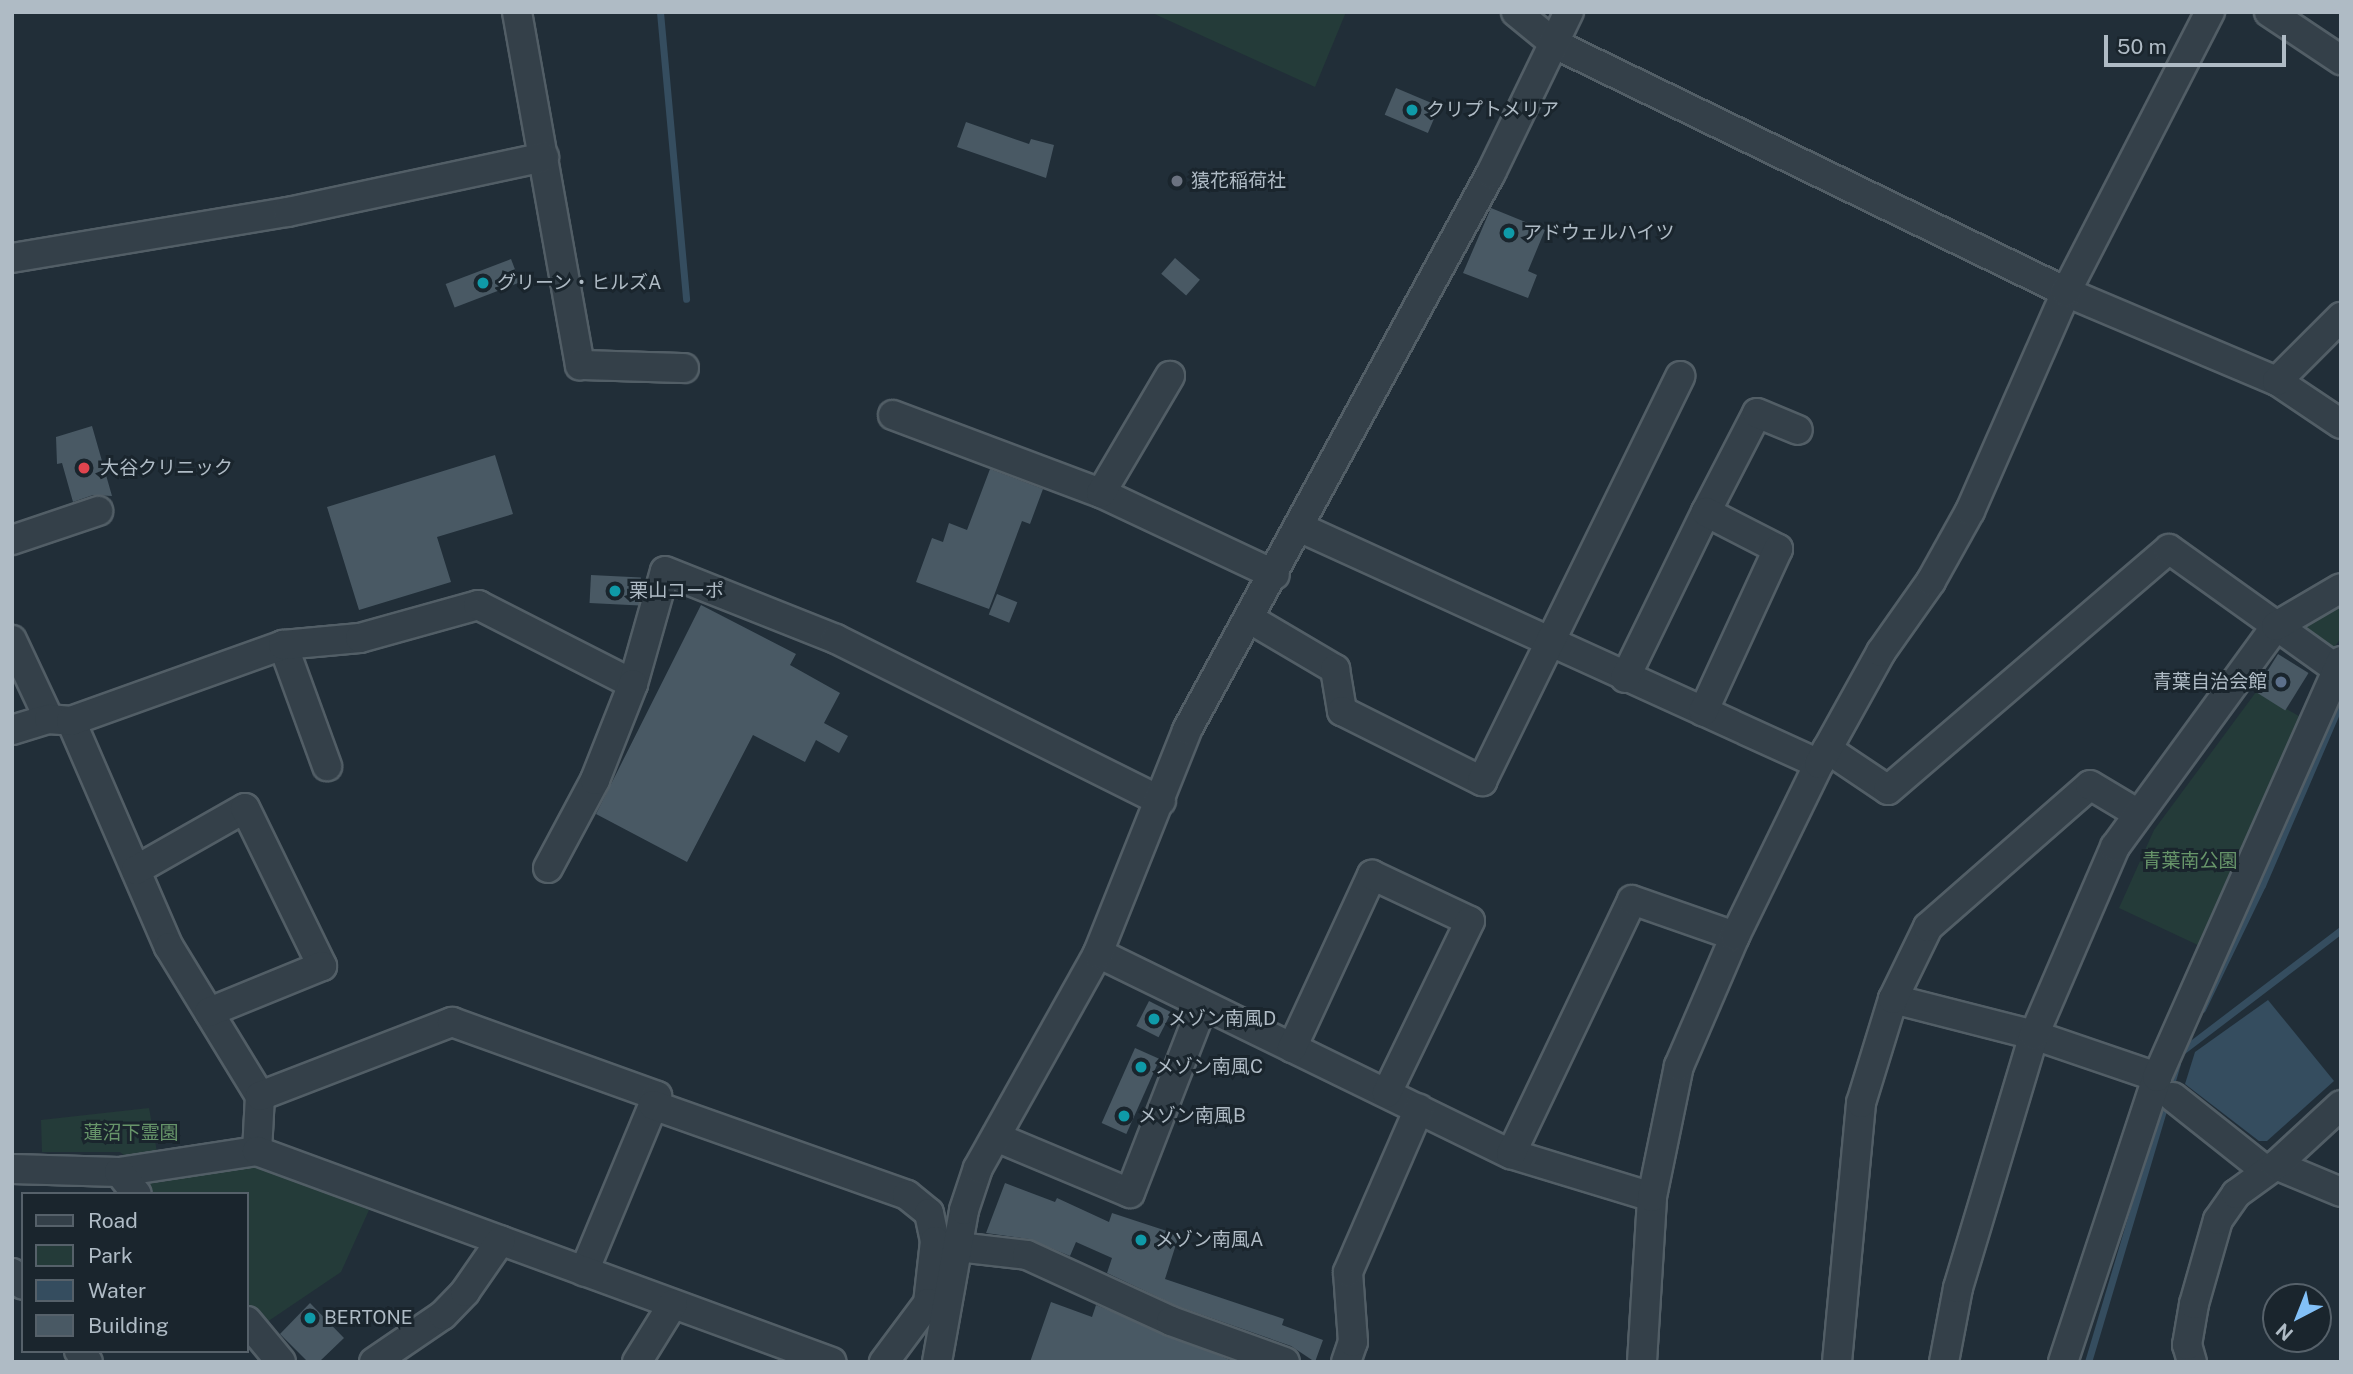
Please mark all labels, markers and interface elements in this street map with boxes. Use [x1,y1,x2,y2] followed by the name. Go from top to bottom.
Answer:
[2108,21,2290,65] scale bar
[2117,34,2167,59] text: 50 m
[1426,99,1559,121] place label: クリプトメリア
[1404,102,1420,118] marker: クリプトメリア
[1191,170,1286,192] place label: 猿花稲荷社
[1169,173,1185,189] marker: 猿花稲荷社
[1523,222,1675,244] place label: アドウェルハイツ
[1501,225,1517,241] marker: アドウェルハイツ
[497,272,662,294] place label: グリーン・ヒルズA
[475,275,491,291] marker: グリーン・ヒルズA
[100,457,233,479] place label: 大谷クリニック
[74,458,94,478] marker: 大谷クリニック
[629,580,724,602] place label: 栗山コーポ
[607,583,623,599] marker: 栗山コーポ
[2153,671,2267,693] place label: 青葉自治会館
[2273,674,2289,690] marker: 青葉自治会館
[2143,850,2237,872] park label: 青葉南公園
[1168,1008,1276,1030] place label: メゾン南風D
[1146,1011,1162,1027] marker: メゾン南風D
[1155,1056,1263,1078] place label: メゾン南風C
[1133,1059,1149,1075] marker: メゾン南風C
[1138,1105,1246,1127] place label: メゾン南風B
[1116,1108,1132,1124] marker: メゾン南風B
[84,1122,178,1144] park label: 蓮沼下霊園
[21,1192,248,1353] legend
[88,1208,138,1233] text: Road
[1155,1229,1263,1251] place label: メゾン南風A
[1133,1232,1149,1248] marker: メゾン南風A
[88,1243,133,1268] text: Park
[88,1278,146,1303] text: Water
[2262,1283,2332,1353] north arrow
[324,1307,413,1329] place label: BERTONE
[302,1310,318,1326] marker: BERTONE
[88,1313,169,1338] text: Building
[2271,1319,2297,1345] text: N

